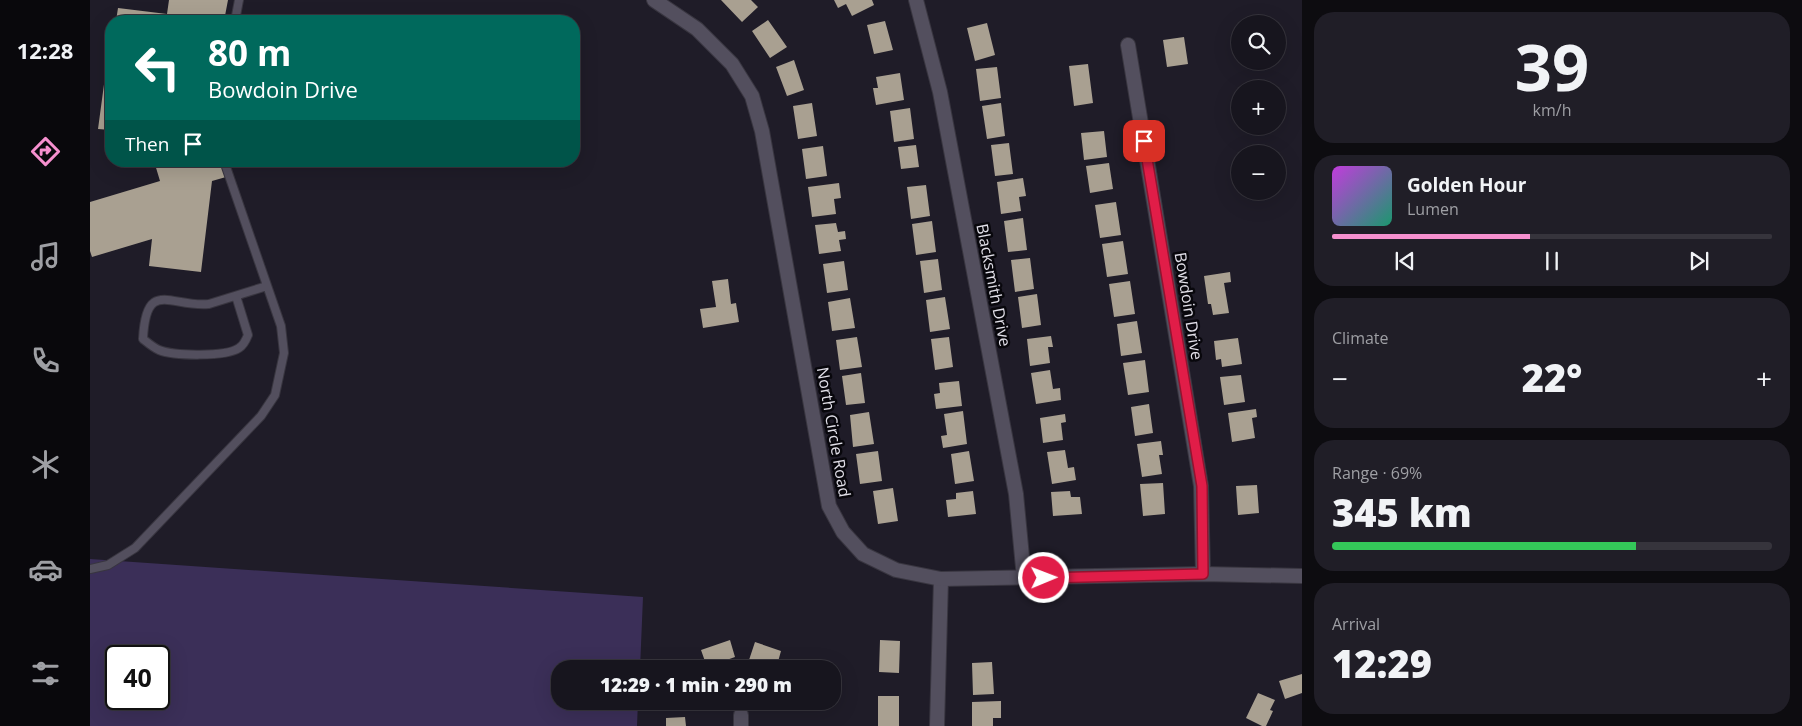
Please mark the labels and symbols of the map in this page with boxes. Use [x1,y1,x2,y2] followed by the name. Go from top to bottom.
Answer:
[1123,120,1165,162] pin
[971,222,1017,348] street label: Blacksmith Drive
[1170,250,1208,362] street label: Bowdoin Drive
[812,365,856,499] street label: North Circle Road
[1017,551,1069,603] position arrow
[105,645,170,710] speed limit sign: 40

